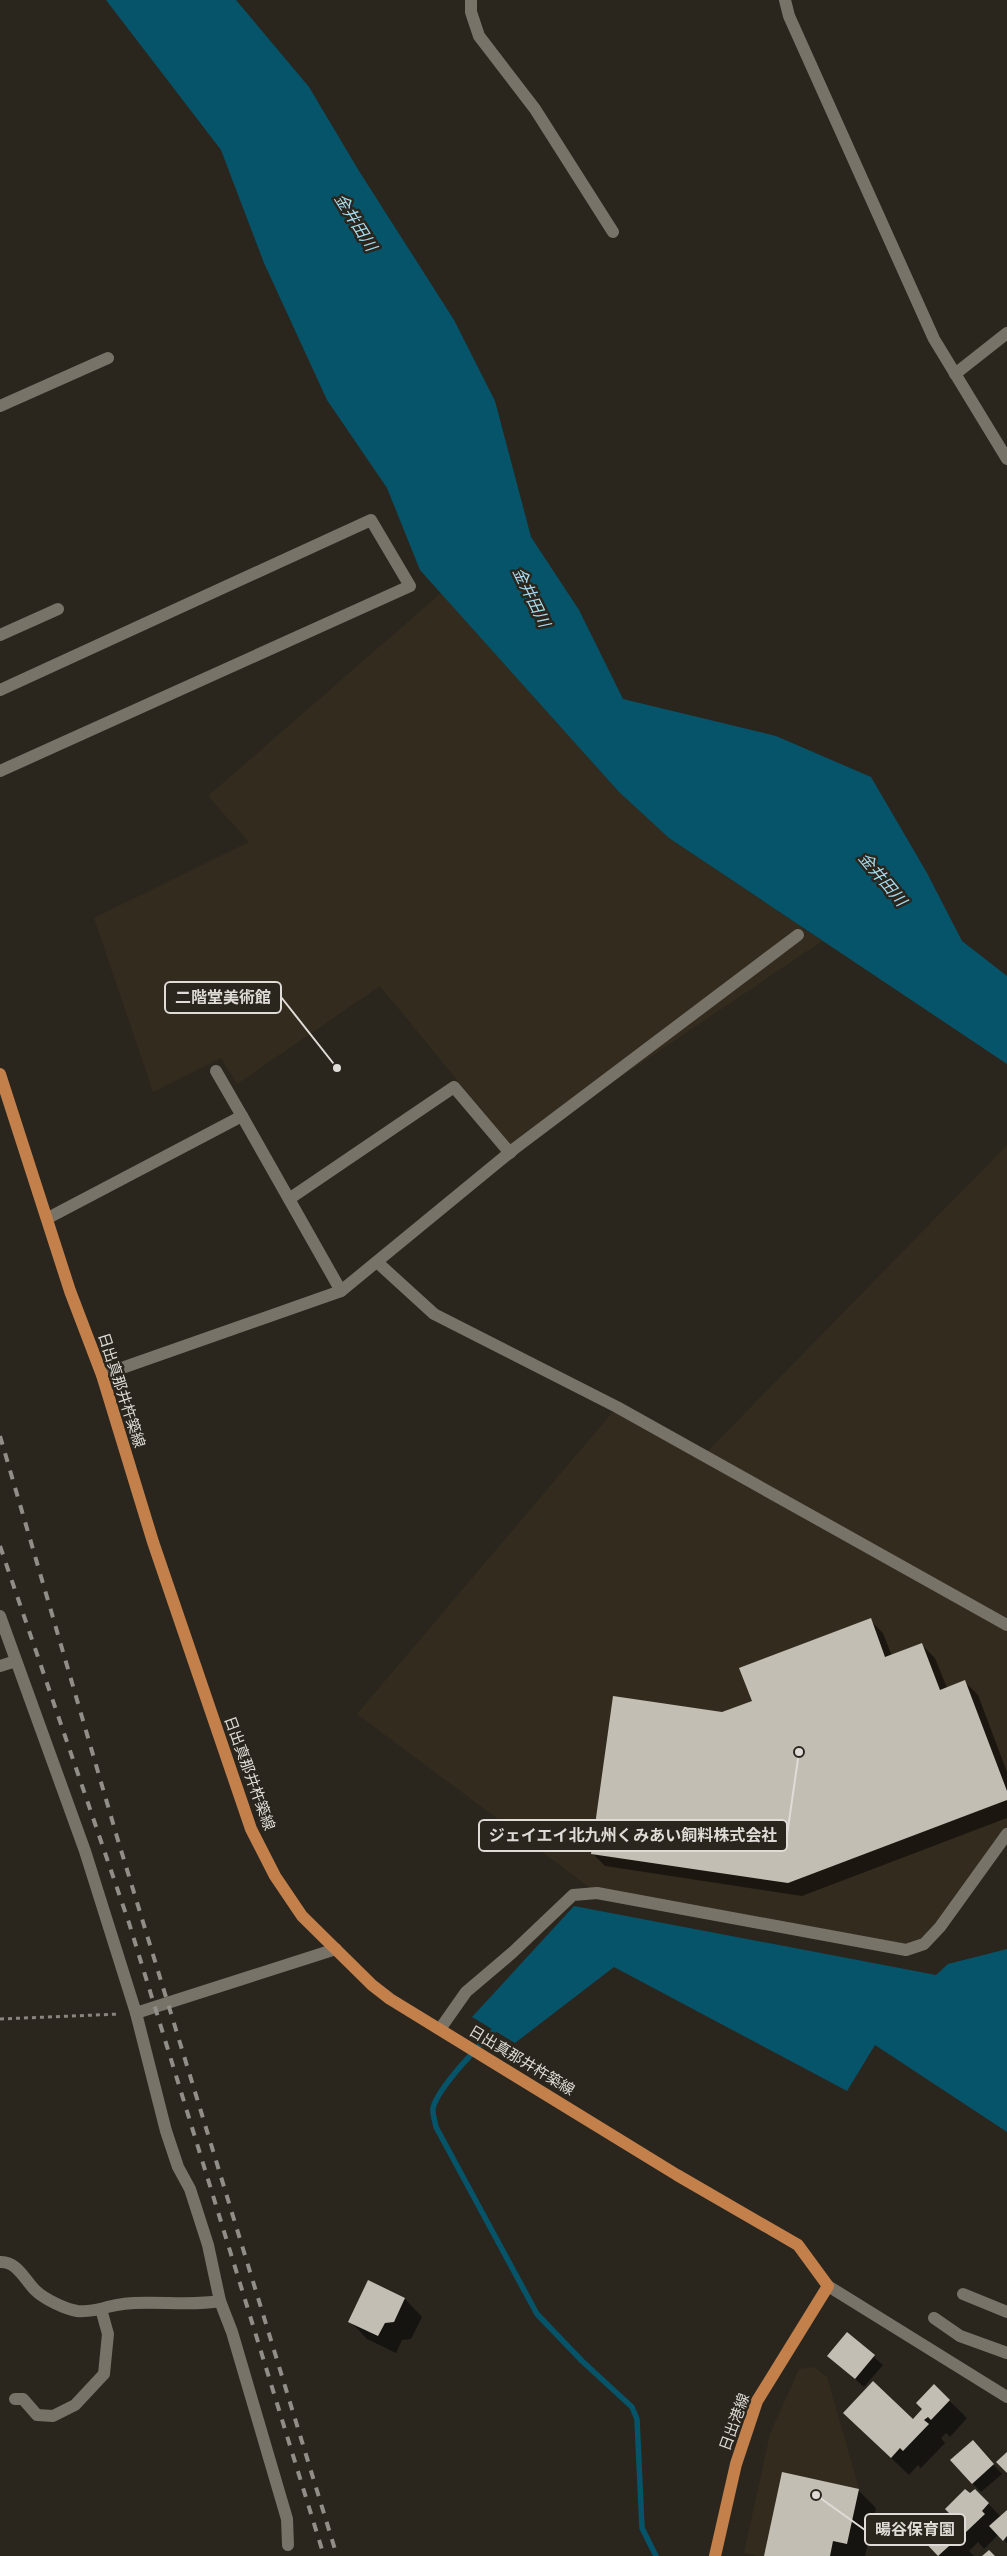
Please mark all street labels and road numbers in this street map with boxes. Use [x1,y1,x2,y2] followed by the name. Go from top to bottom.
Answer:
[93,1330,151,1450] street label: 日出真那井杵築線
[220,1713,280,1833] street label: 日出真那井杵築線
[465,2020,579,2100] street label: 日出真那井杵築線
[714,2390,754,2454] street label: 日出港線

